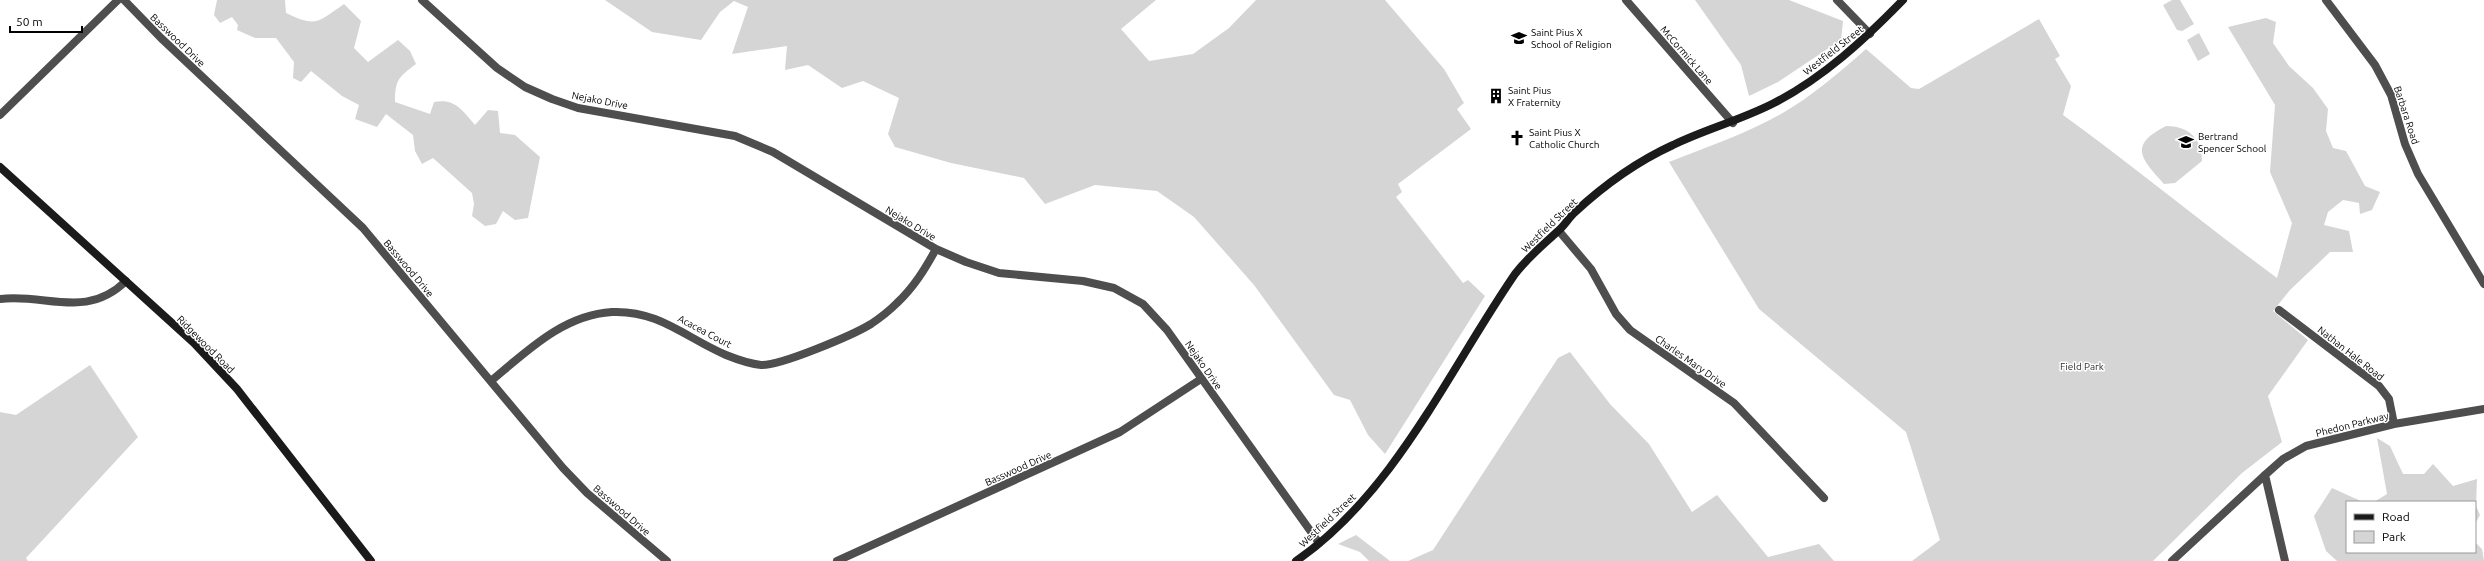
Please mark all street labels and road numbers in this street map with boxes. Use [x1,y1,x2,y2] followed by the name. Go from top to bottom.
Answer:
[148,12,207,69] street label: Basswood Drive
[1801,23,1866,77] street label: Westfield Street
[1658,24,1715,87] street label: McCormick Lane
[2392,85,2421,146] street label: Barbara Road
[571,90,629,111] street label: Nejako Drive
[1519,196,1580,255] street label: Westfield Street
[884,204,938,243] street label: Nejako Drive
[381,237,436,299] street label: Basswood Drive
[175,313,237,375] street label: Ridgewood Road
[676,313,734,350] street label: Acacea Court
[2316,324,2386,383] street label: Nathan Hale Road
[1653,333,1728,390] street label: Charles Mary Drive
[1183,339,1224,392] street label: Nejako Drive
[2315,410,2390,439] street label: Phedon Parkway
[983,449,1053,488] street label: Basswood Drive
[591,483,652,538] street label: Basswood Drive
[1297,491,1358,549] street label: Westfield Street

